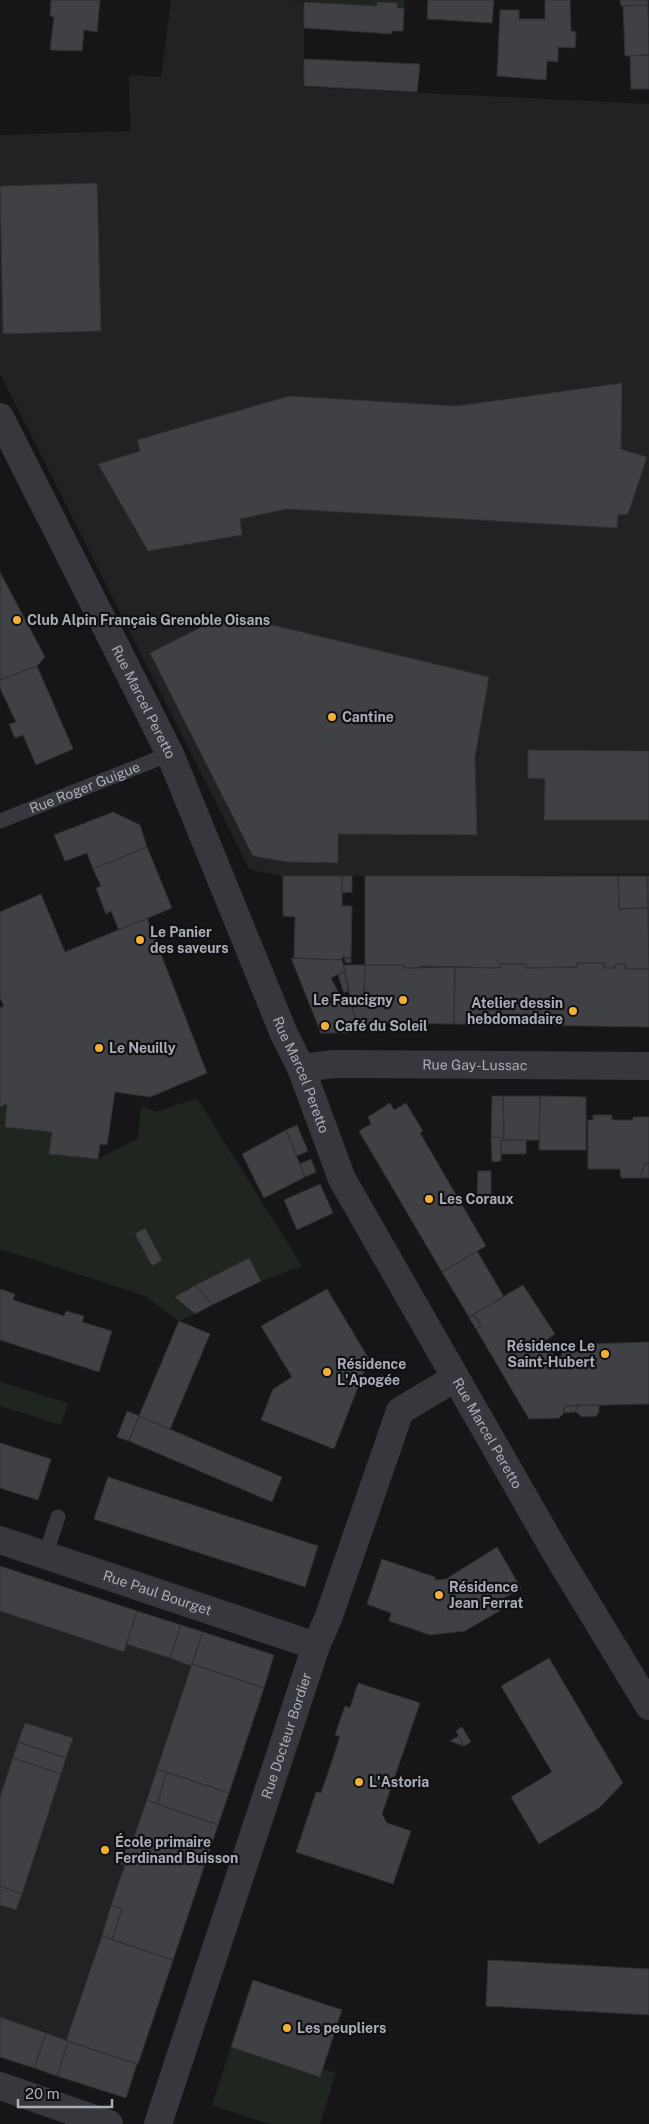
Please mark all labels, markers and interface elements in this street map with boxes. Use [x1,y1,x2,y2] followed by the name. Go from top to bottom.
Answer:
[27,612,270,628] place label: Club Alpin Français Grenoble Oisans
[11,614,23,626] marker: Club Alpin Français Grenoble Oisans
[108,642,179,761] street label: Rue Marcel Peretto
[342,709,394,725] place label: Cantine
[326,711,338,723] marker: Cantine
[27,759,142,817] street label: Rue Roger Guigue
[150,924,229,956] place label: Le Panier des saveurs
[134,934,146,946] marker: Le Panier des saveurs
[313,992,393,1008] place label: Le Faucigny
[397,994,409,1006] marker: Le Faucigny
[467,995,563,1027] place label: Atelier dessin hebdomadaire
[567,1005,579,1017] marker: Atelier dessin hebdomadaire
[270,1014,332,1135] street label: Rue Marcel Peretto
[335,1018,428,1034] place label: Café du Soleil
[319,1020,331,1032] marker: Café du Soleil
[109,1040,176,1056] place label: Le Neuilly
[93,1042,105,1054] marker: Le Neuilly
[422,1057,527,1073] street label: Rue Gay-Lussac
[439,1191,514,1207] place label: Les Coraux
[423,1193,435,1205] marker: Les Coraux
[507,1338,595,1370] place label: Résidence Le Saint-Hubert
[599,1348,611,1360] marker: Résidence Le Saint-Hubert
[337,1356,406,1388] place label: Résidence L'Apogée
[321,1366,333,1378] marker: Résidence L'Apogée
[449,1375,526,1492] street label: Rue Marcel Peretto
[101,1567,214,1618] street label: Rue Paul Bourget
[449,1579,523,1611] place label: Résidence Jean Ferrat
[433,1589,445,1601] marker: Résidence Jean Ferrat
[258,1670,315,1801] street label: Rue Docteur Bordier
[369,1774,429,1790] place label: L'Astoria
[353,1776,365,1788] marker: L'Astoria
[115,1833,238,1866] place label: École primaire Ferdinand Buisson
[99,1844,111,1856] marker: École primaire Ferdinand Buisson
[297,2020,386,2036] place label: Les peupliers
[281,2022,293,2034] marker: Les peupliers
[18,2076,111,2108] scale bar
[25,2085,60,2102] text: 20 m

